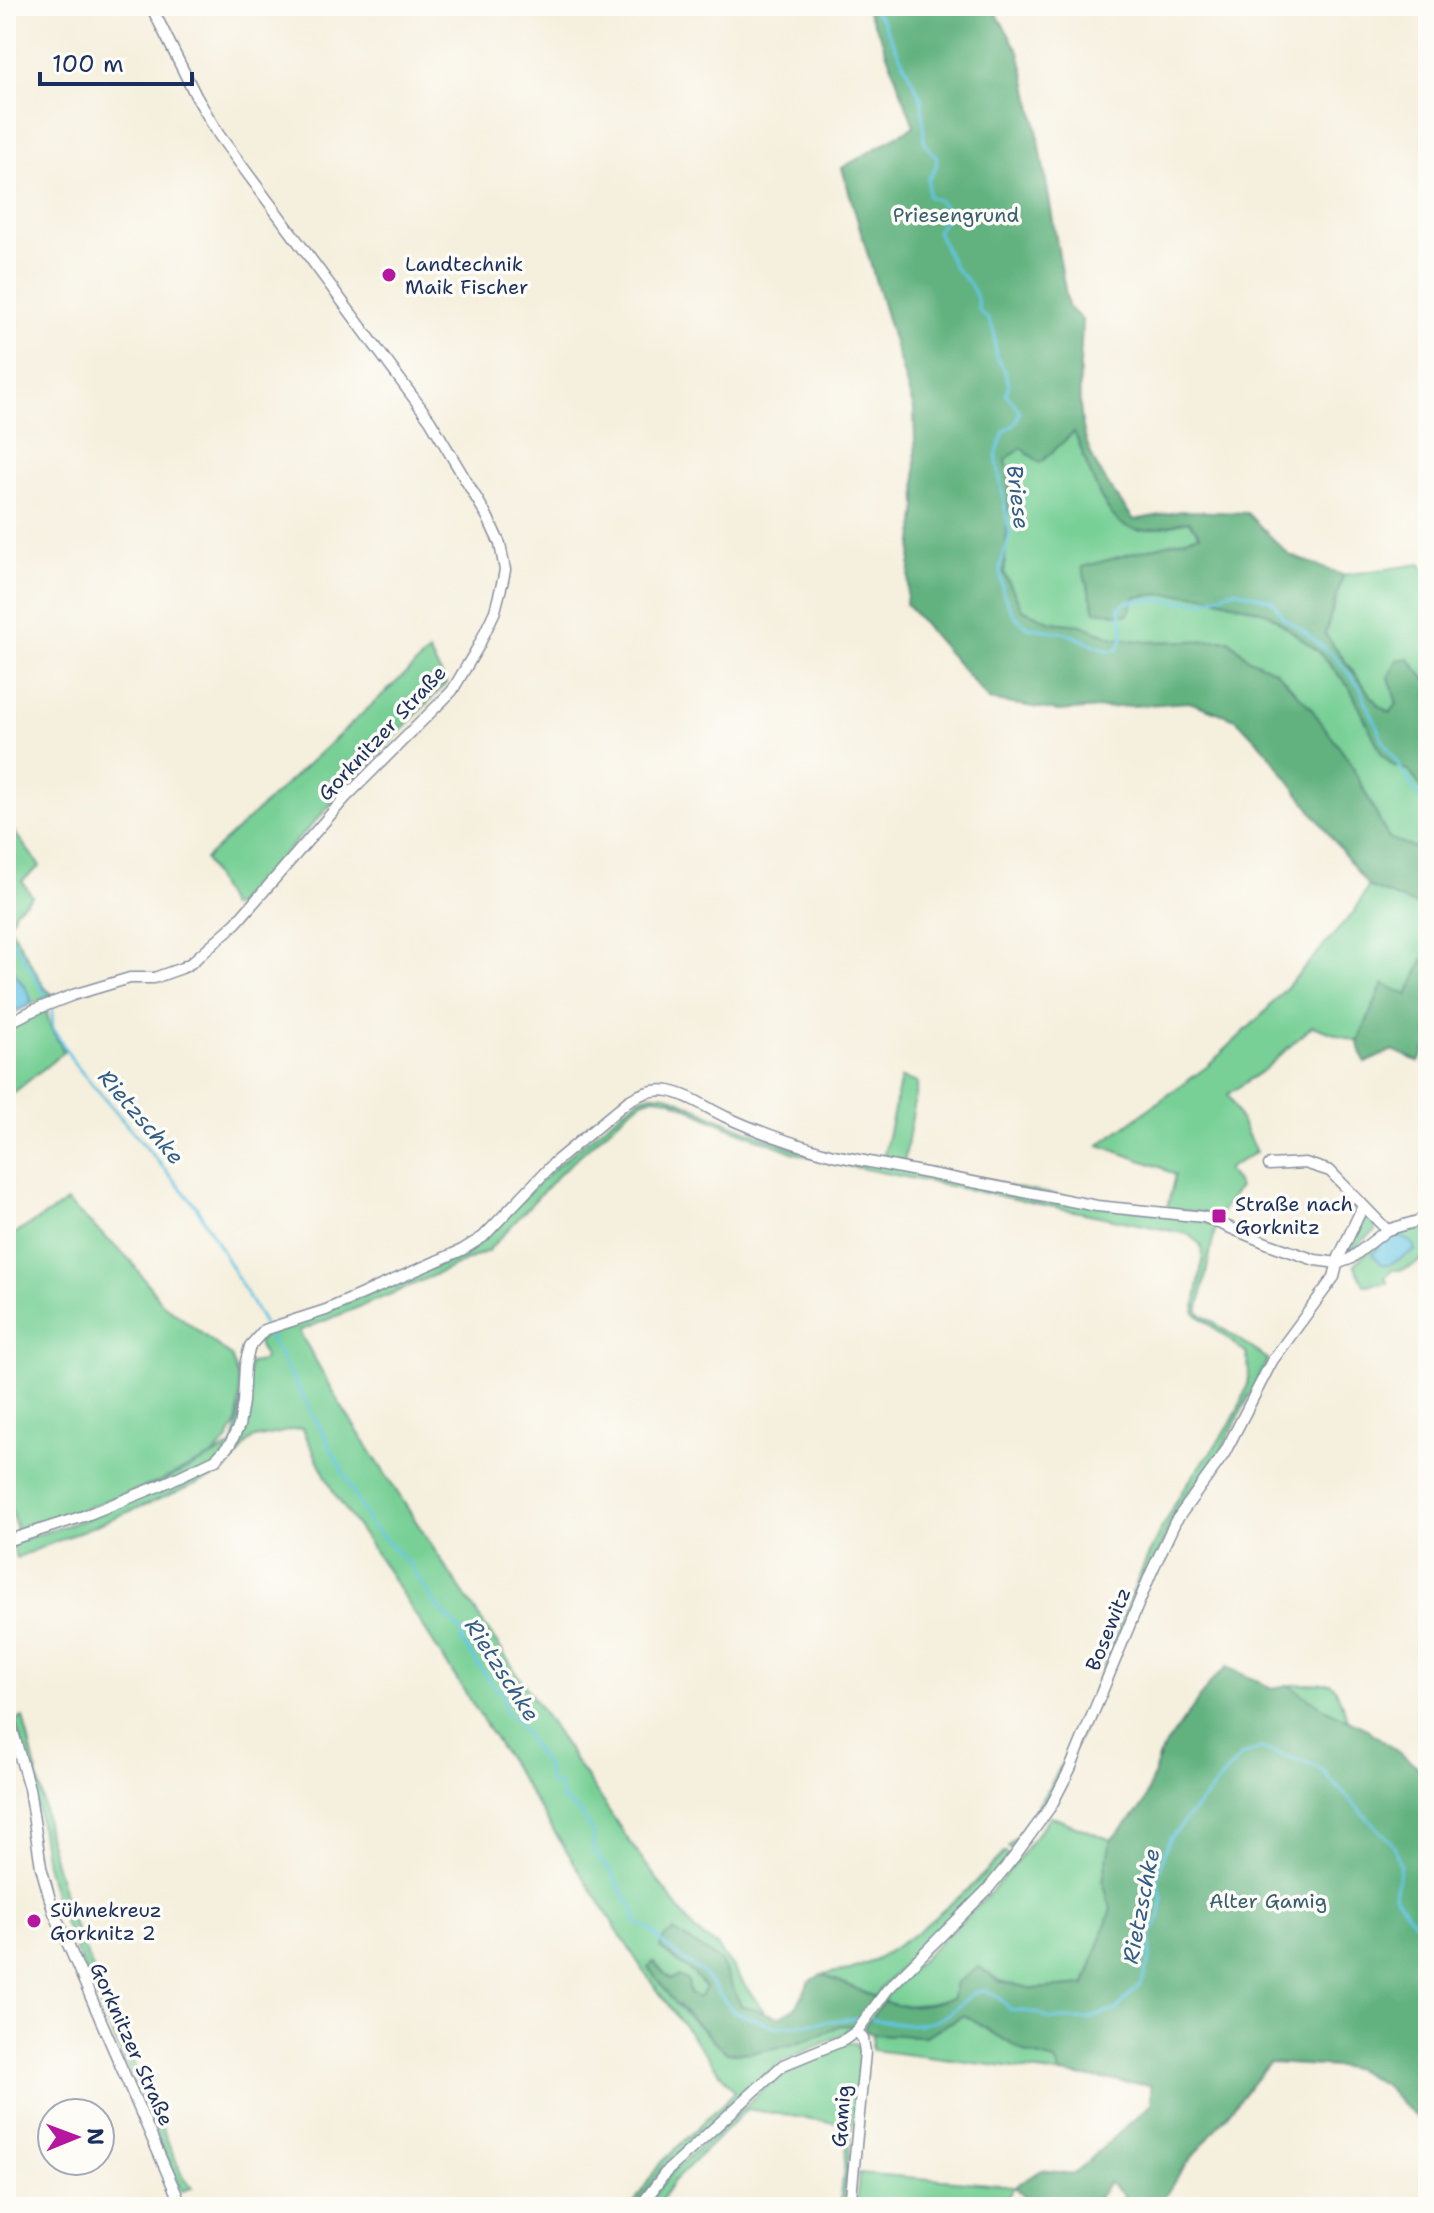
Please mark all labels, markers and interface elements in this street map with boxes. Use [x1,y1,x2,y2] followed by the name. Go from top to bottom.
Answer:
[40,36,192,86] scale bar
[52,48,124,80] text: 100 m
[893,202,1020,228] park label: Priesengrund
[405,251,528,300] place label: Landtechnik Maik Fischer
[380,266,398,284] marker: Landtechnik Maik Fischer
[1000,463,1036,531] water label: Briese
[312,660,452,806] street label: Gorknitzer Straße
[92,1063,190,1171] water label: Rietzschke
[1235,1191,1353,1240] place label: Straße nach Gorknitz
[1210,1207,1228,1225] marker: Straße nach Gorknitz
[1080,1584,1136,1674] street label: Bosewitz
[458,1613,546,1727] water label: Rietzschke
[1116,1846,1166,1966] water label: Rietzschke
[1209,1888,1327,1914] park label: Alter Gamig
[50,1897,162,1946] place label: Sühnekreuz Gorknitz 2
[25,1912,43,1930] marker: Sühnekreuz Gorknitz 2
[84,1958,180,2130] street label: Gorknitzer Straße
[825,2084,857,2148] street label: Gamig
[36,2097,116,2177] north arrow
[81,2128,110,2146] text: N

